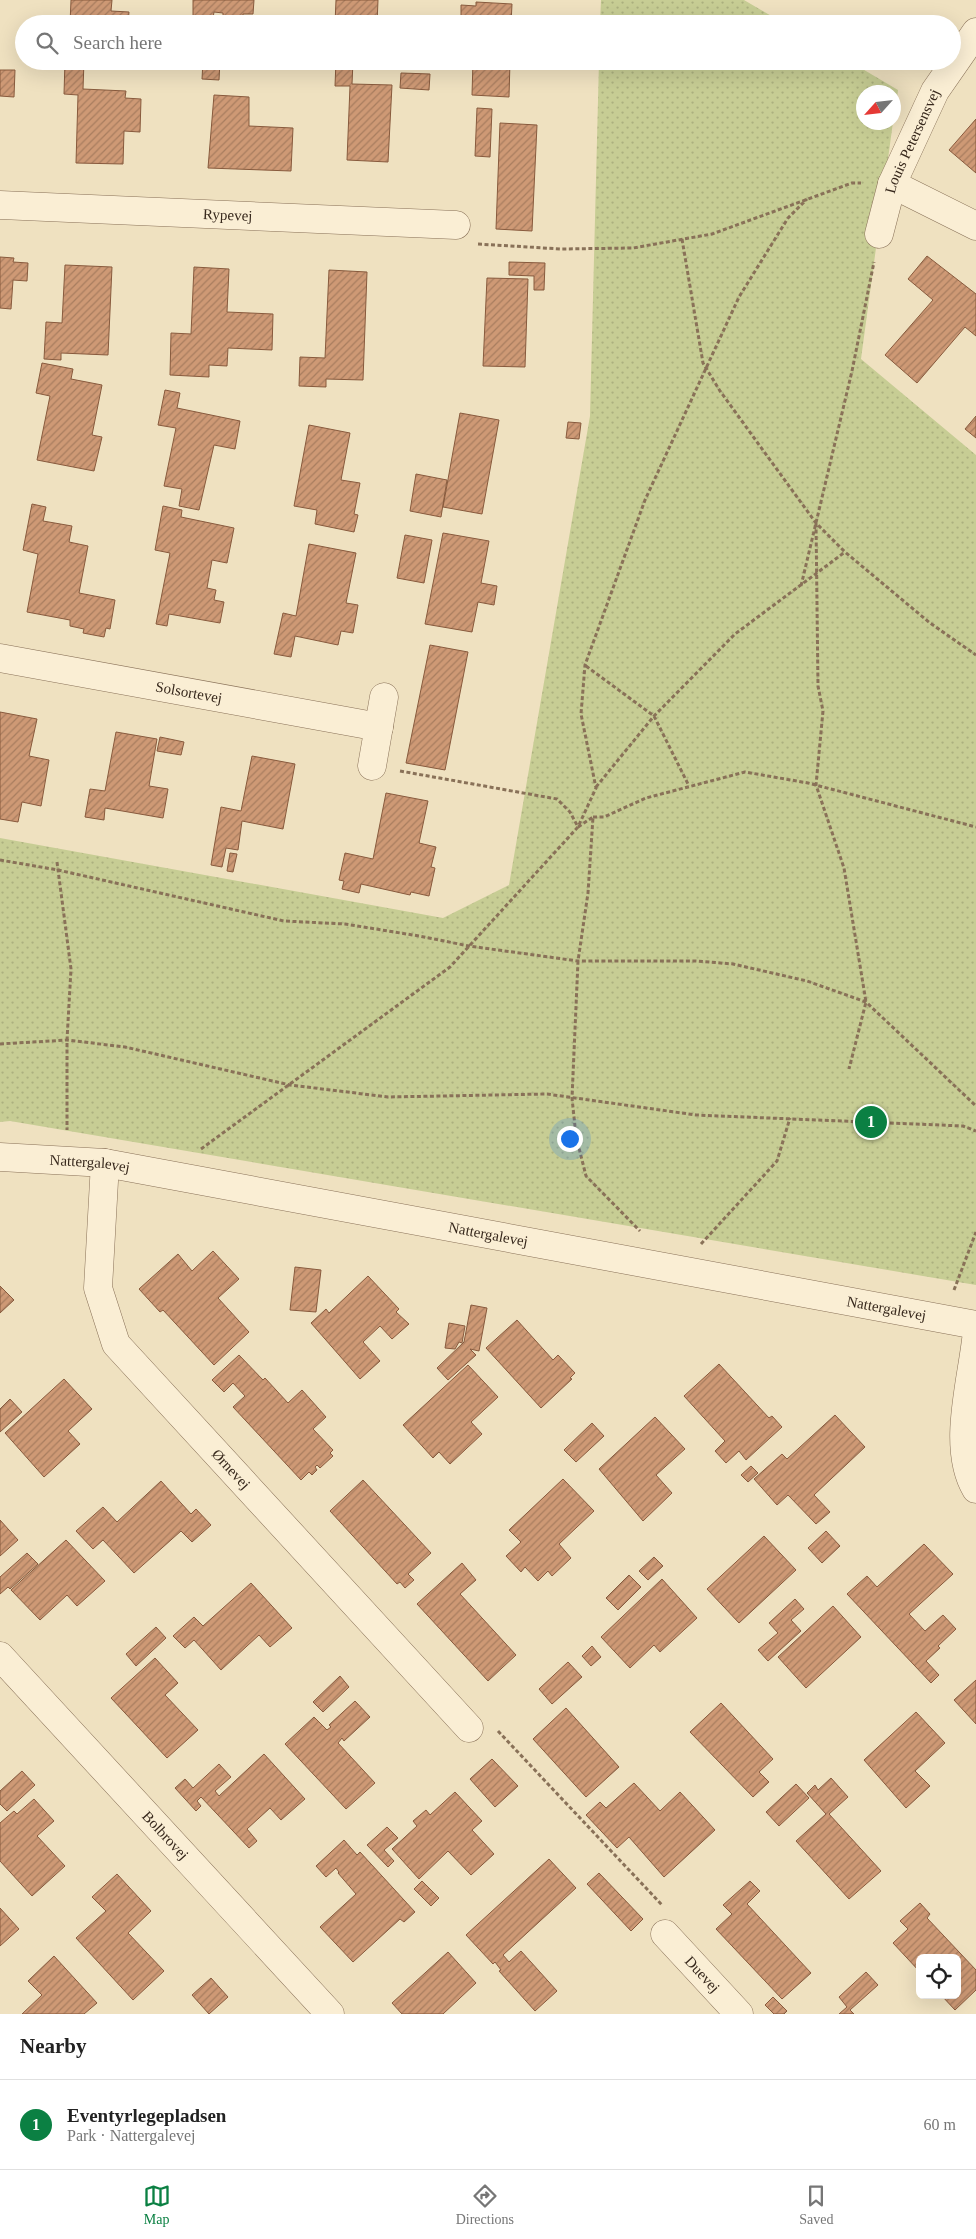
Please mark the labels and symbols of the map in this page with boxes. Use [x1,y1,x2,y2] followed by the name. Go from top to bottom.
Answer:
[856,85,901,130] north arrow
[882,86,943,195] street label: Louis Petersensvej
[203,206,253,224] street label: Rypevej
[154,678,224,706] street label: Solsortevej
[855,1103,887,1141] pin: 1
[557,1126,583,1152] your location
[49,1152,131,1175] street label: Nattergalevej
[447,1219,529,1250] street label: Nattergalevej
[845,1293,928,1324] street label: Nattergalevej
[209,1446,253,1492] street label: Ørnevej
[139,1808,192,1863] street label: Bolbrovej
[682,1953,723,1996] street label: Duevej

